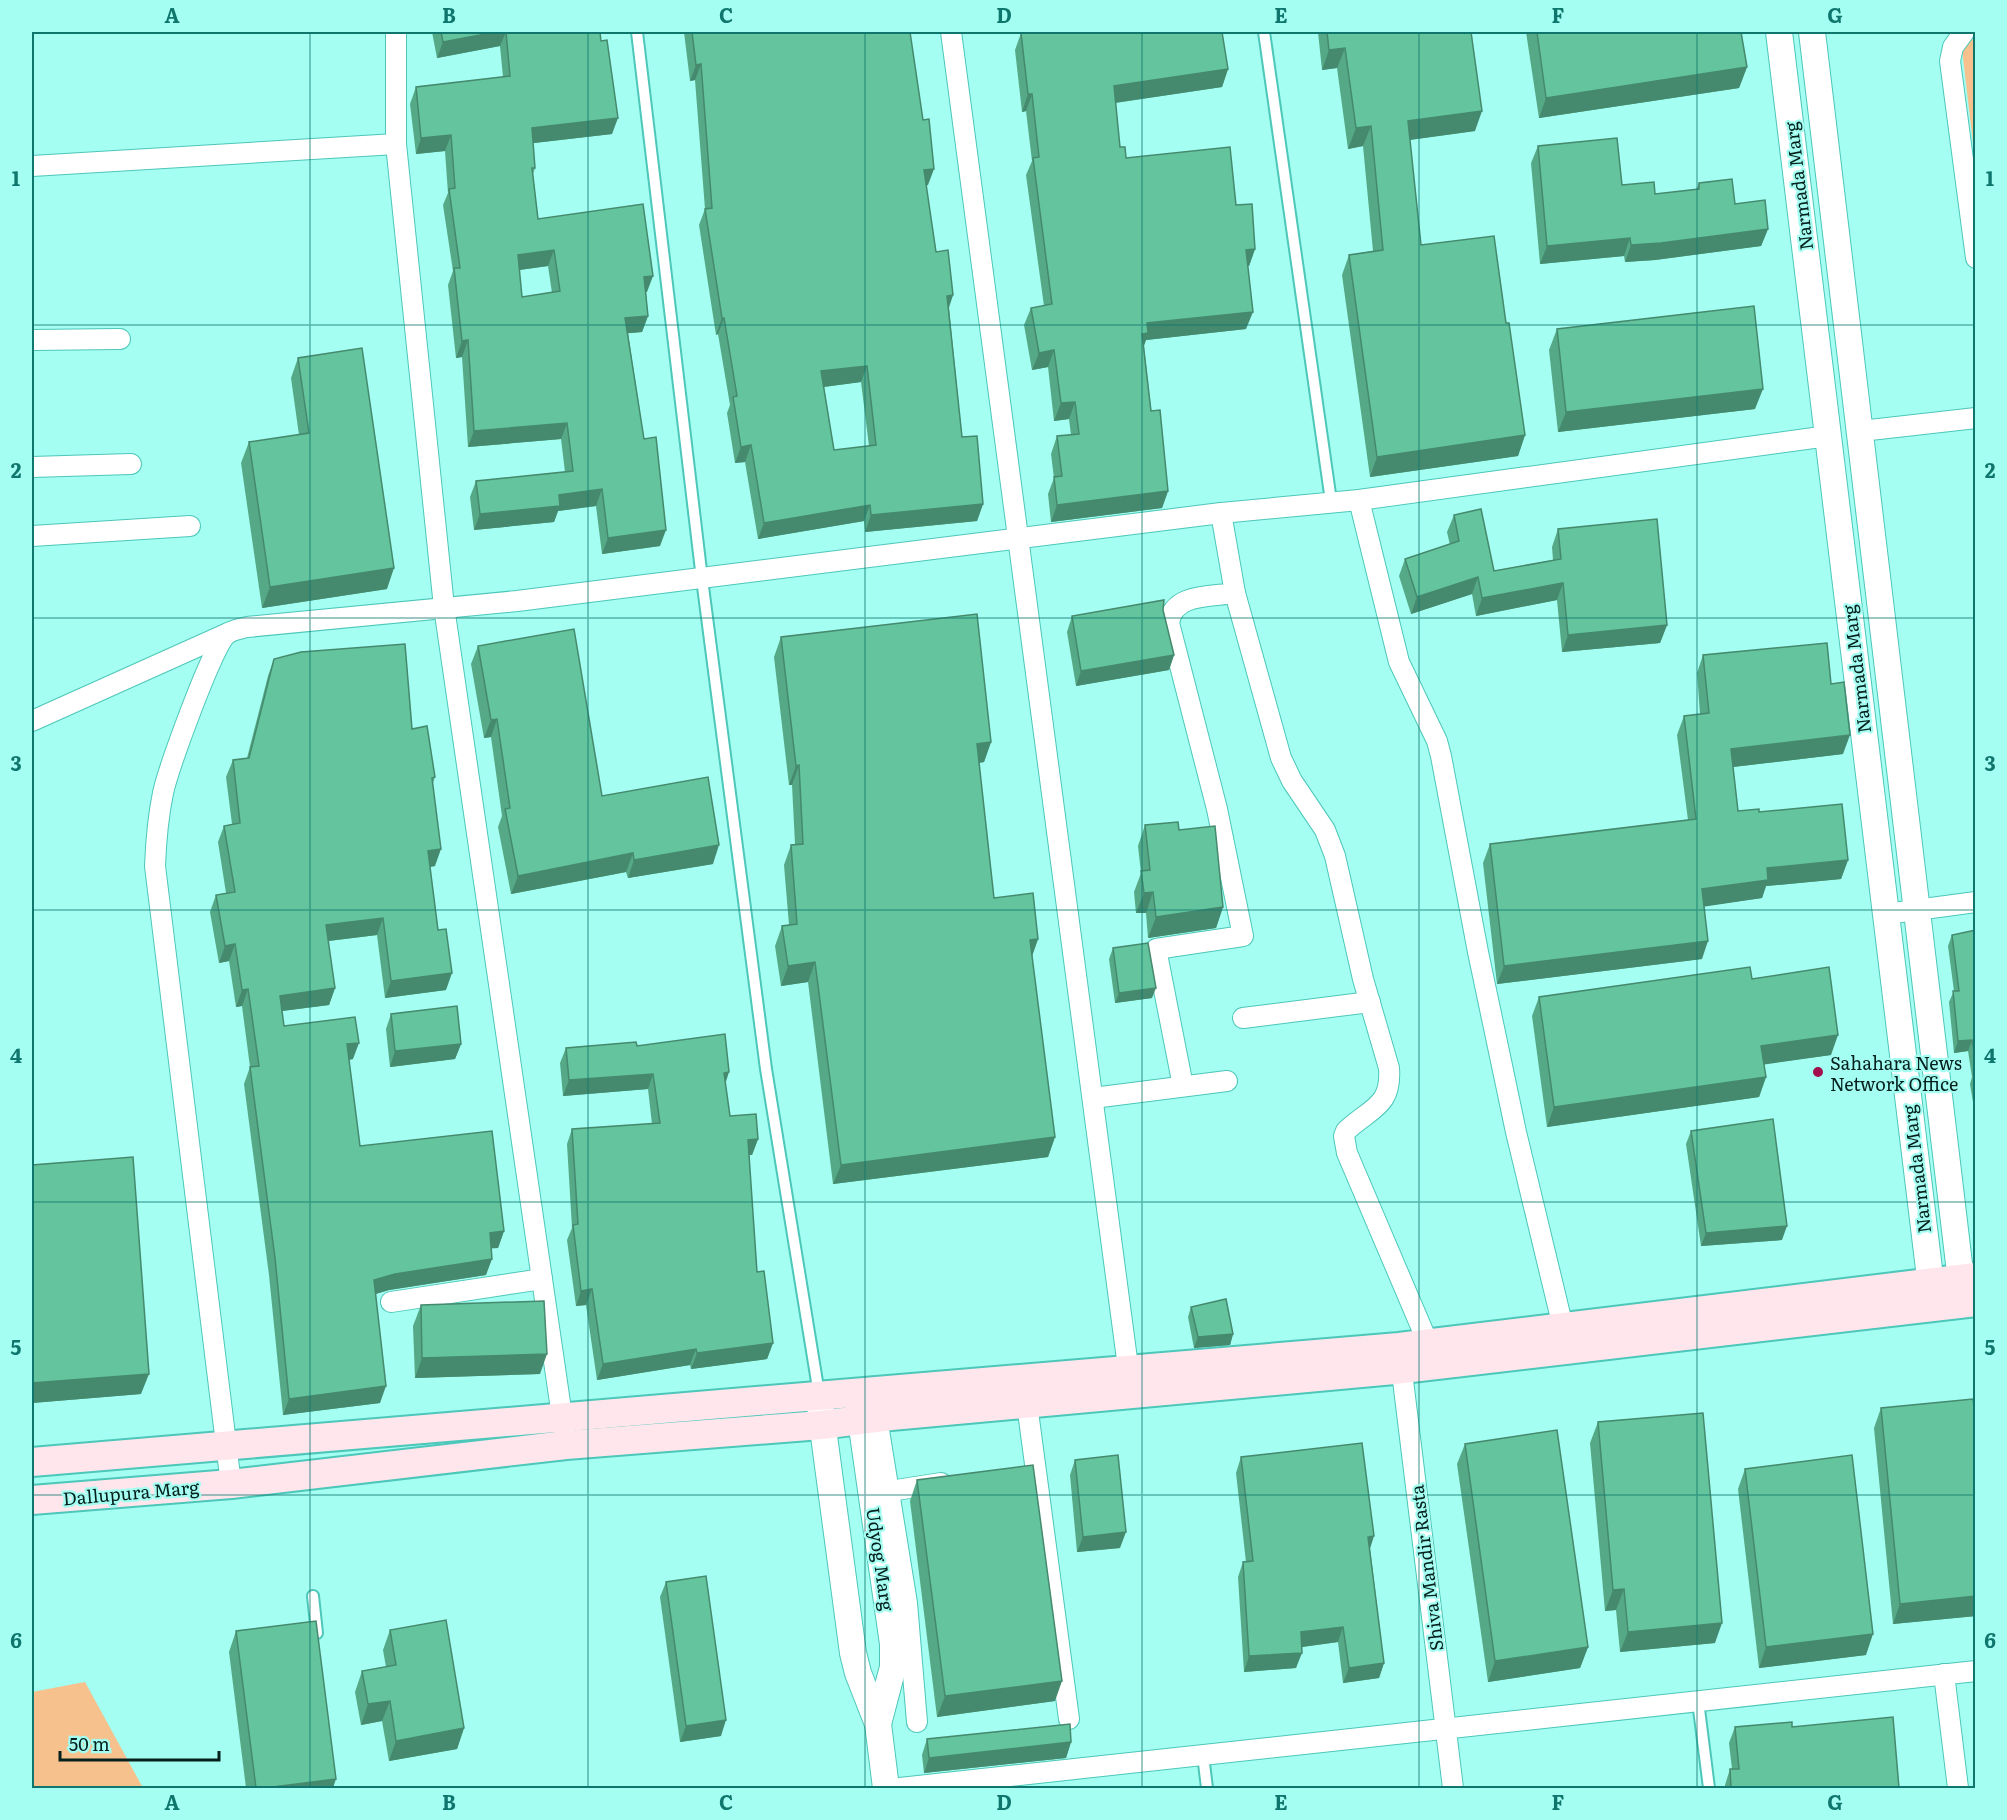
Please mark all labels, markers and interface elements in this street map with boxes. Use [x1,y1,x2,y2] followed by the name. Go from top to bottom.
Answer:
[164,0,180,29] text: A
[442,0,456,29] text: B
[719,0,733,29] text: C
[996,0,1012,29] text: D
[1274,0,1288,29] text: E
[1552,0,1565,29] text: F
[1827,0,1843,29] text: G
[1777,119,1819,252] street label: Narmada Marg
[12,162,20,192] text: 1
[1986,162,1994,192] text: 1
[11,454,22,484] text: 2
[1985,454,1996,484] text: 2
[1835,602,1877,735] street label: Narmada Marg
[10,747,22,777] text: 3
[1984,747,1996,777] text: 3
[10,1039,22,1069] text: 4
[1984,1039,1996,1069] text: 4
[1830,1049,1962,1097] place label: Sahahara News Network Office
[1811,1065,1825,1079] marker: Sahahara News Network Office
[1895,1102,1937,1235] street label: Narmada Marg
[11,1331,22,1361] text: 5
[1985,1331,1996,1361] text: 5
[62,1473,201,1511] street label: Dallupura Marg
[1402,1483,1450,1653] street label: Shiva Mandir Rasta
[860,1506,902,1613] street label: Udyog Marg
[10,1624,22,1654] text: 6
[1984,1624,1996,1654] text: 6
[60,1724,219,1762] scale bar
[69,1730,110,1757] text: 50 m
[164,1786,180,1816] text: A
[442,1786,456,1816] text: B
[719,1786,733,1816] text: C
[996,1786,1012,1816] text: D
[1274,1786,1288,1816] text: E
[1552,1786,1565,1816] text: F
[1827,1786,1843,1816] text: G

